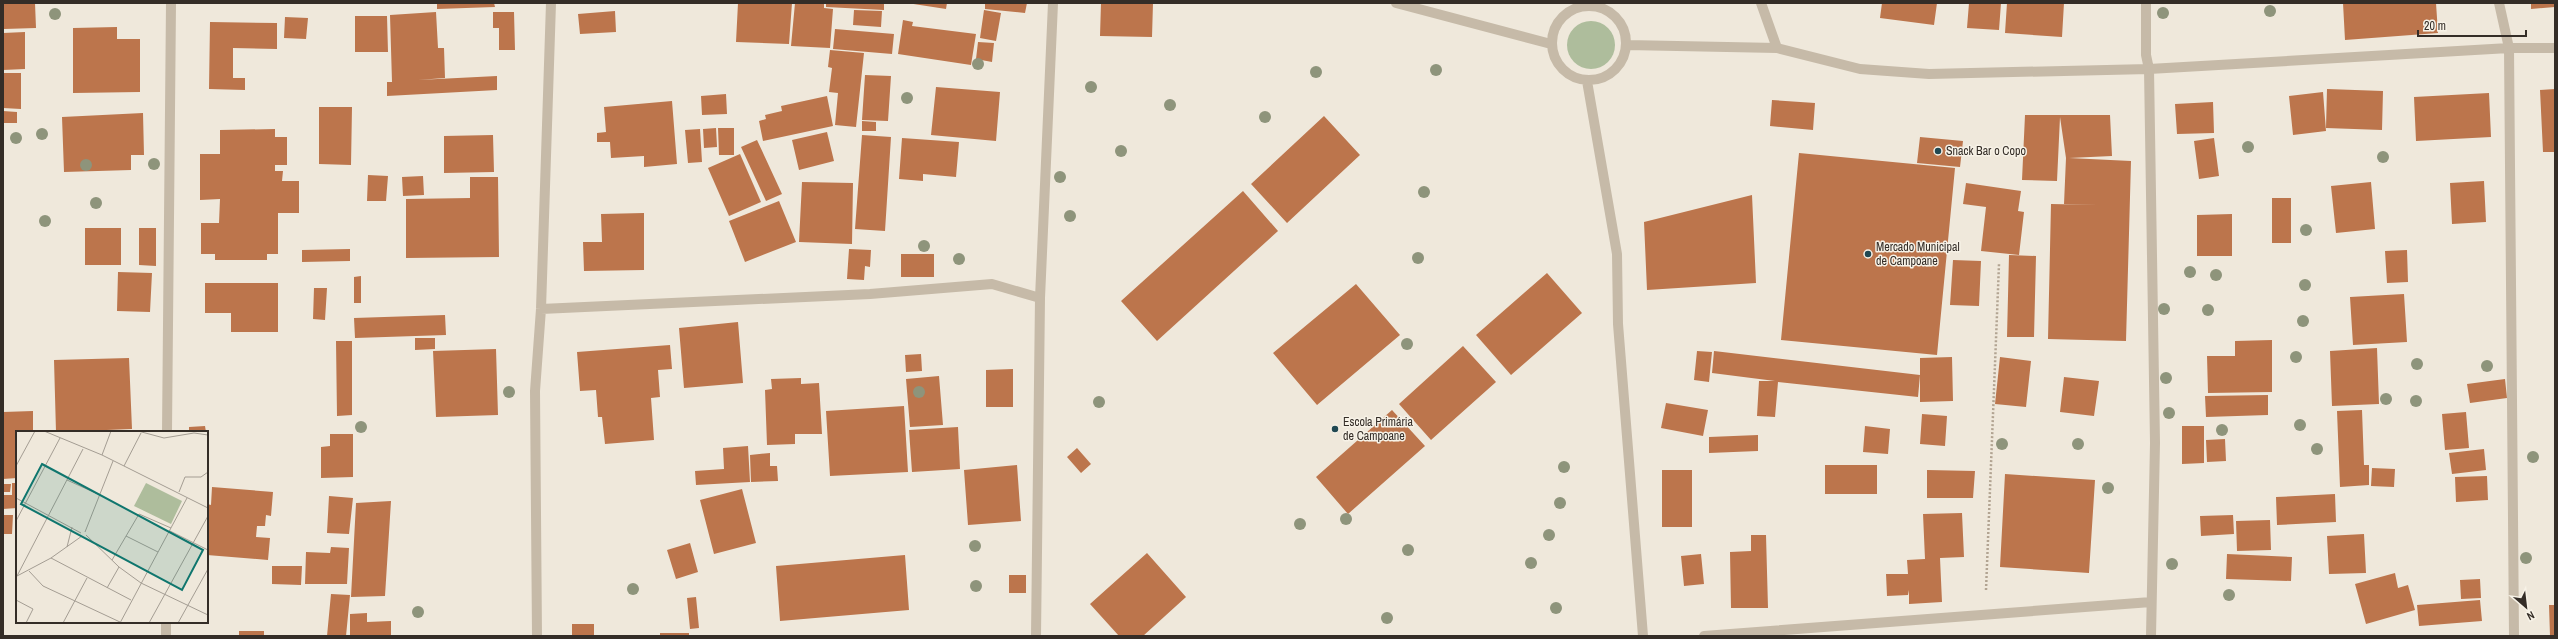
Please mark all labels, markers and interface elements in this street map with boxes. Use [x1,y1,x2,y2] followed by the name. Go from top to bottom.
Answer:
[2418,12,2526,38] scale bar
[2424,18,2446,34] text: 20 m
[1946,143,2026,159] place label: Snack Bar o Copo
[1933,146,1943,156] marker: Snack Bar o Copo
[1876,239,1960,269] place label: Mercado Municipal de Campoane
[1863,249,1873,259] marker: Mercado Municipal de Campoane
[1343,414,1414,444] place label: Escola Primária de Campoane
[1330,424,1340,434] marker: Escola Primária de Campoane
[16,431,208,623] inset map
[2506,587,2546,627] north arrow
[2525,608,2537,624] text: N

